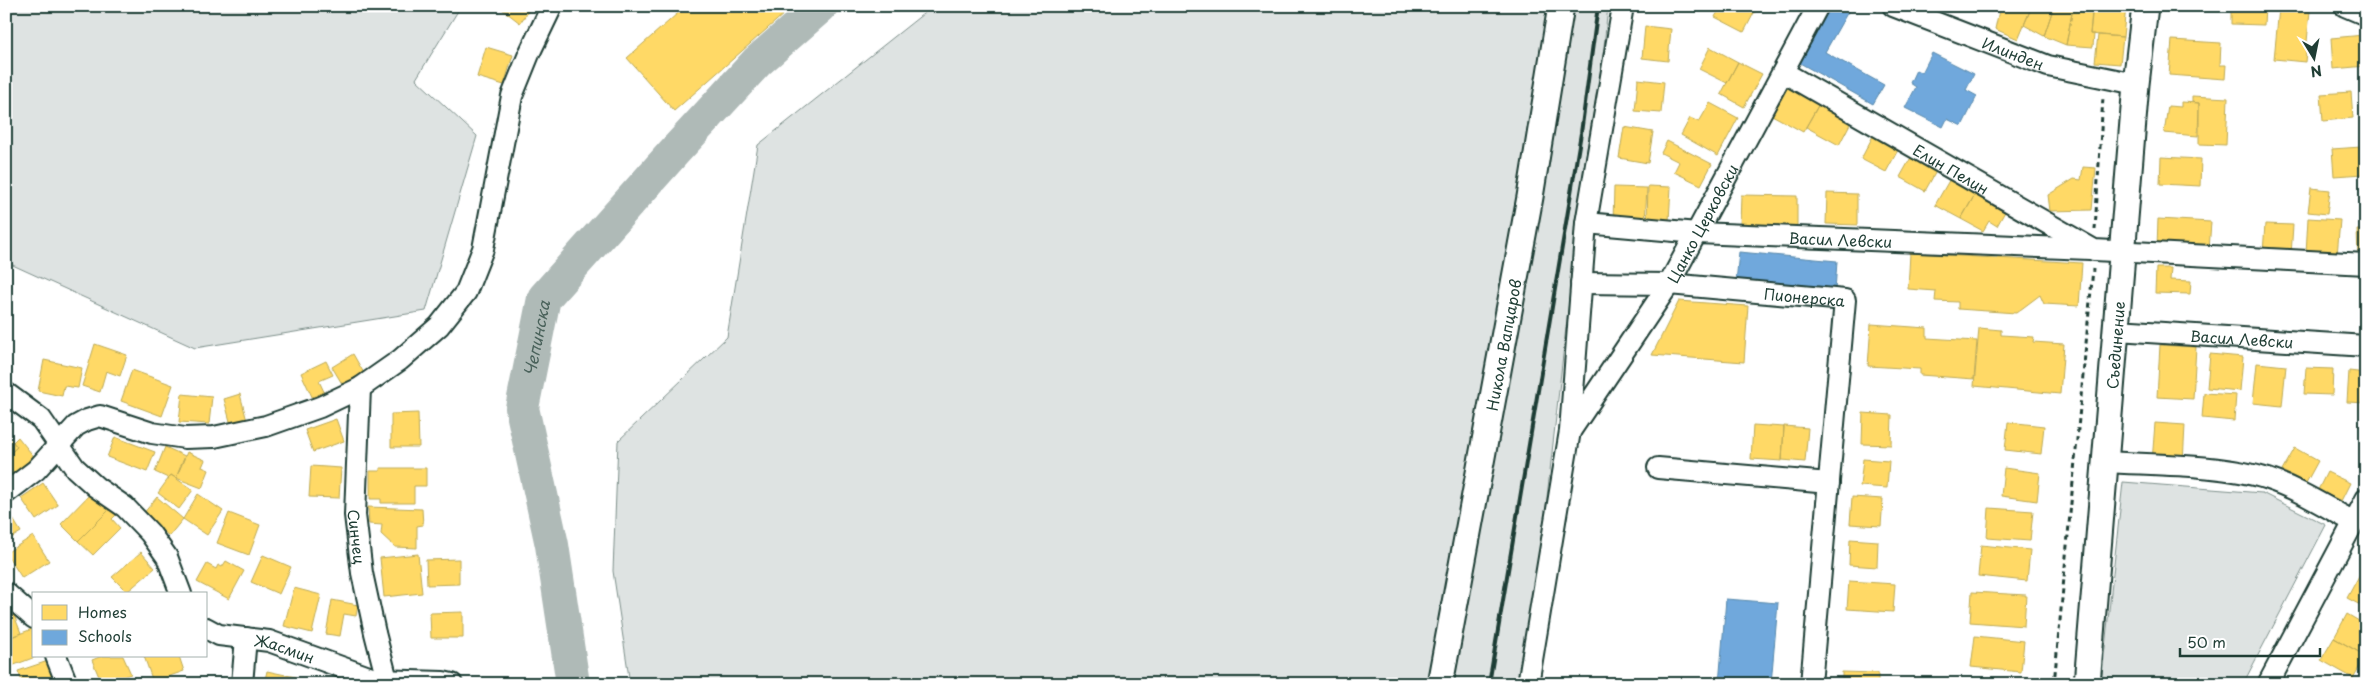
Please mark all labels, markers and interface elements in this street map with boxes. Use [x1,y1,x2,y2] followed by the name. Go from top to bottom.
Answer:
[1979,30,2048,75] street label: Илинден
[2290,32,2340,82] north arrow
[2309,60,2324,83] text: N
[1909,138,1994,199] street label: Елин Пелин
[1660,160,1743,287] street label: Цанко Церковски
[1788,225,1893,252] street label: Васил Левски
[1479,277,1526,413] street label: Никола Вапцаров
[1763,281,1847,311] street label: Пионерска
[517,297,555,378] water label: Чепинска
[2100,300,2130,390] street label: Съединение
[2189,323,2294,353] street label: Васил Левски
[343,509,372,566] street label: Синчец
[32,592,208,658] legend
[78,600,127,623] text: Homes
[78,624,132,647] text: Schools
[2180,625,2320,657] scale bar
[253,628,318,668] street label: Жасмин
[2187,630,2226,653] text: 50 m

